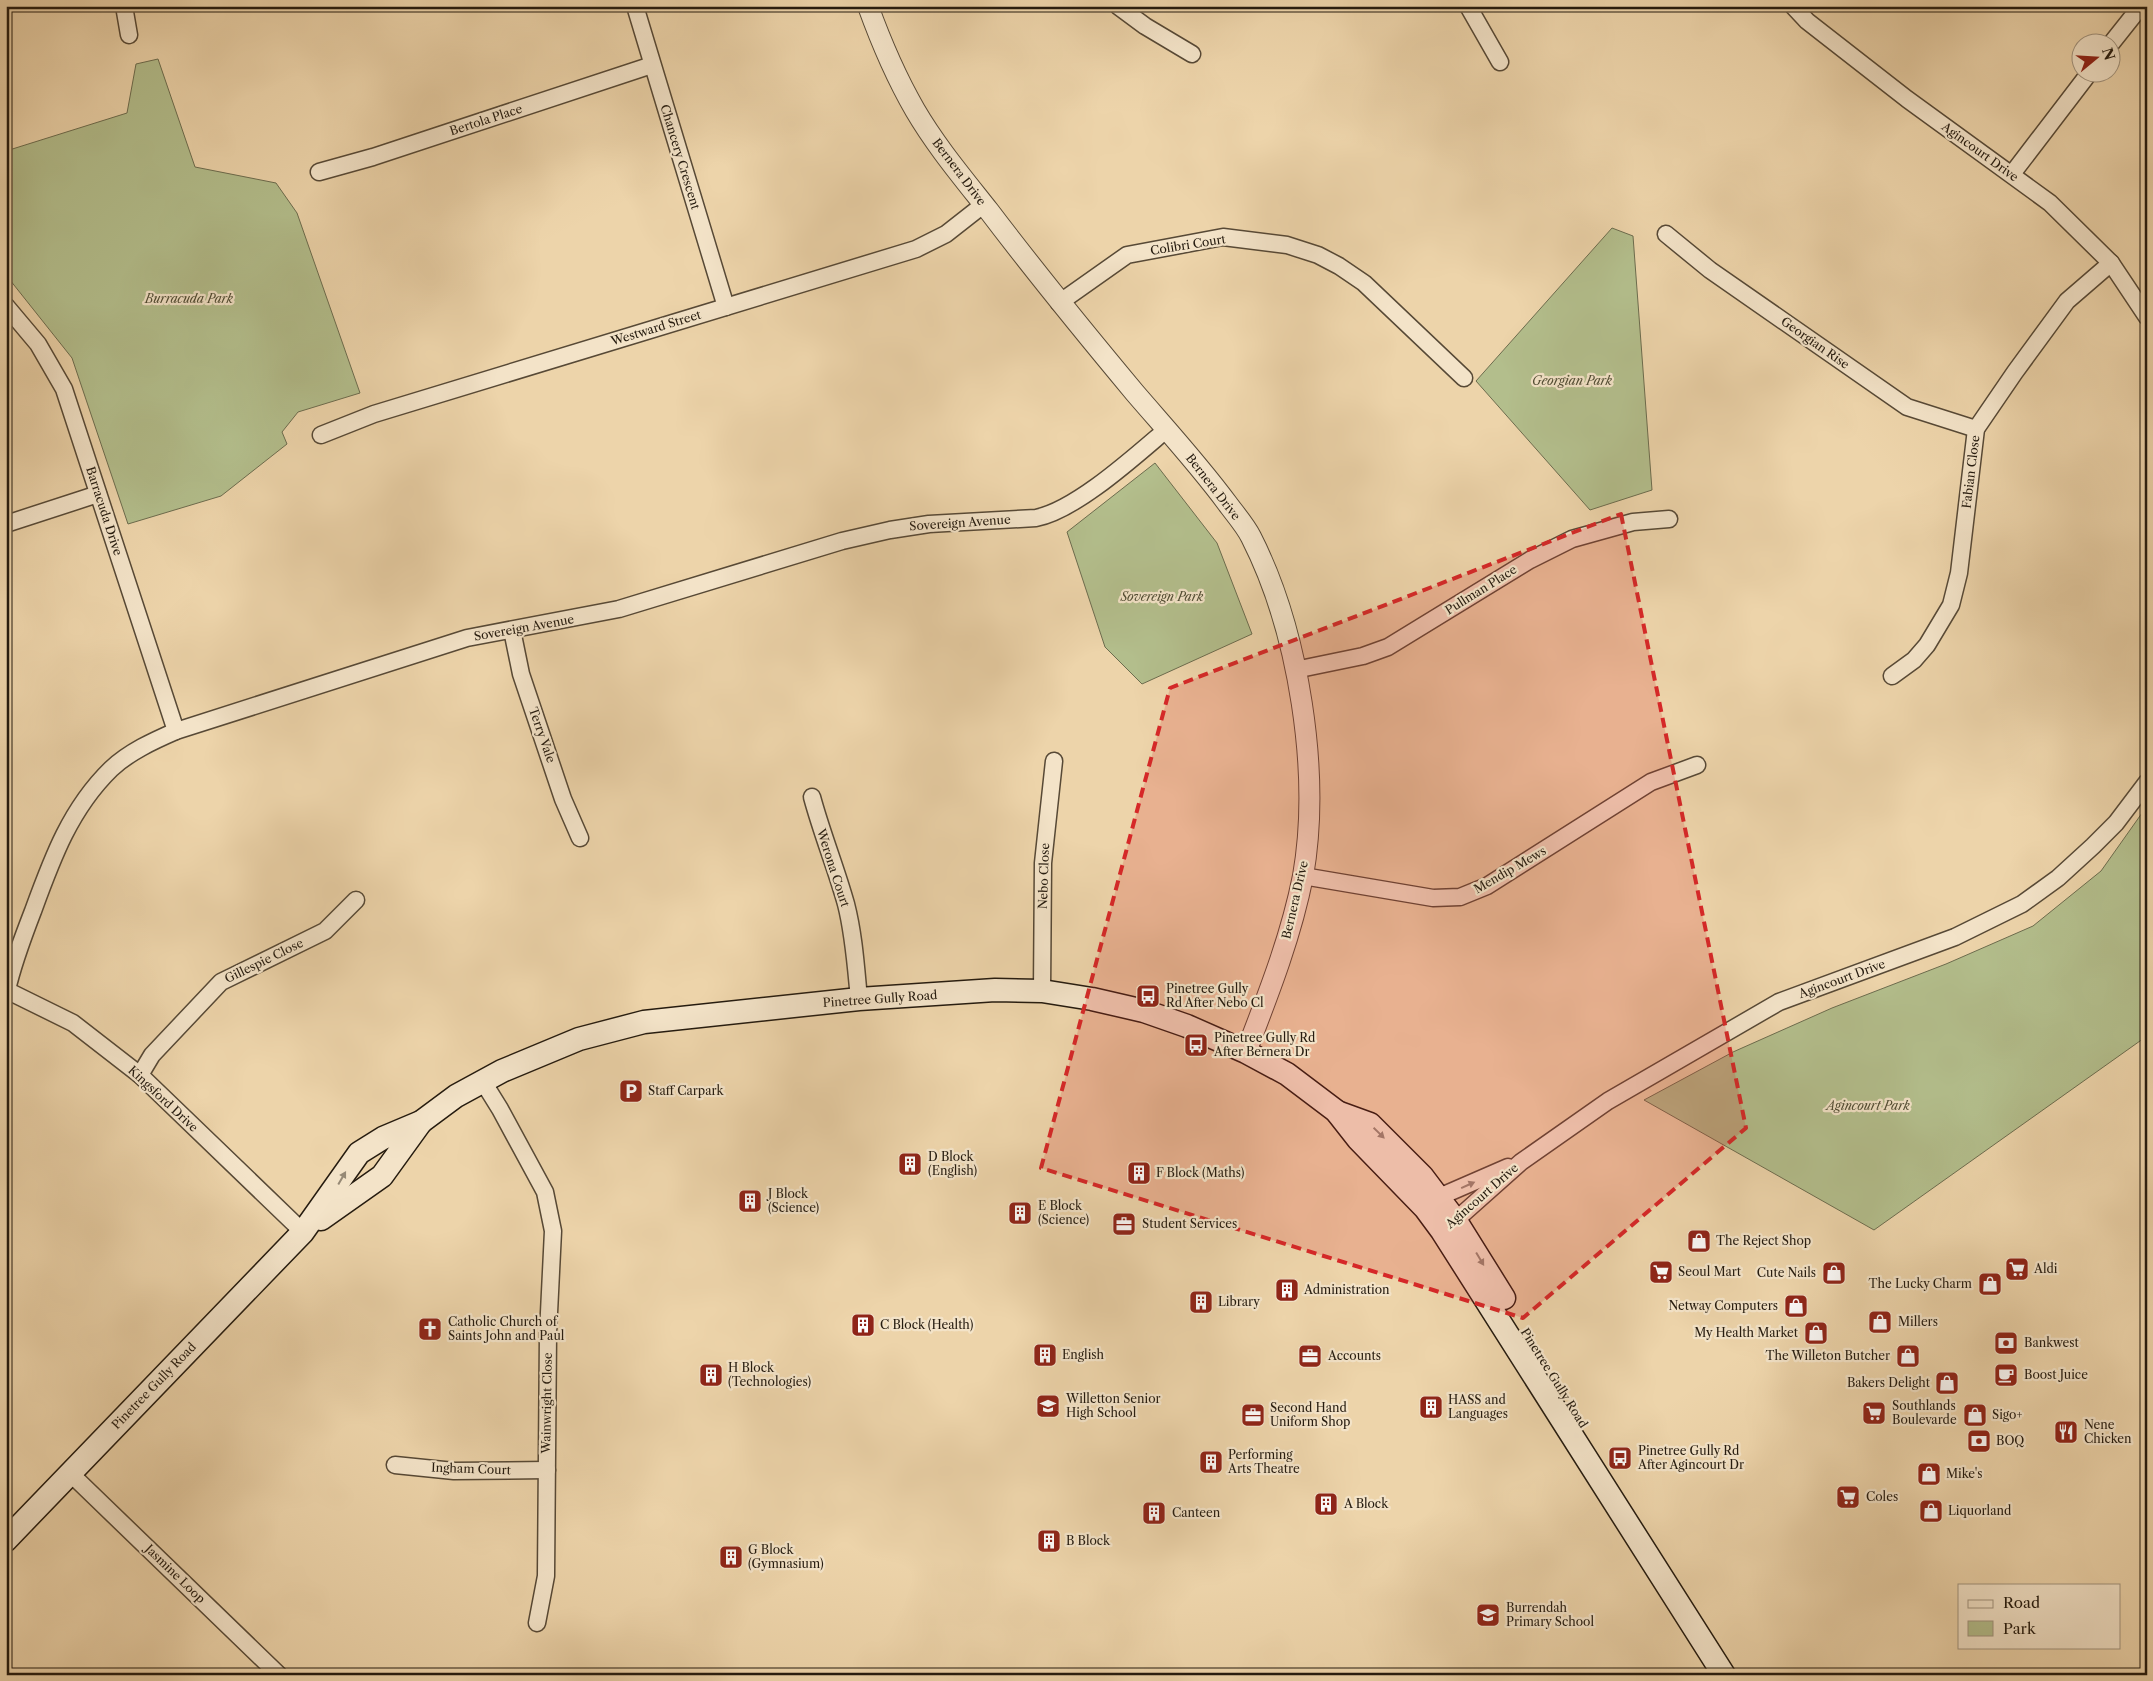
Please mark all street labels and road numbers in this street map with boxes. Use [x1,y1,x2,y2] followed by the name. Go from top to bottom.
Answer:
[448,101,524,138] street label: Bertola Place
[657,103,704,212] street label: Chancery Crescent
[1938,118,2022,185] street label: Agincourt Drive
[929,135,990,208] street label: Bernera Drive
[1149,231,1228,258] street label: Colibri Court
[608,306,704,349] street label: Westward Street
[1778,313,1853,372] street label: Georgian Rise
[1959,434,1982,509] street label: Fabian Close
[1183,451,1244,523] street label: Bernera Drive
[83,464,126,557] street label: Barracuda Drive
[909,511,1011,534] street label: Sovereign Avenue
[1442,561,1520,618] street label: Pullman Place
[473,611,575,644] street label: Sovereign Avenue
[526,705,559,765] street label: Terry Vale
[813,826,853,910] street label: Werona Court
[1035,842,1052,909] street label: Nebo Close
[1471,843,1549,896] street label: Mendip Mews
[1278,859,1311,941] street label: Bernera Drive
[222,935,306,986] street label: Gillespie Close
[1796,956,1887,1001] street label: Agincourt Drive
[822,987,938,1010] street label: Pinetree Gully Road
[125,1062,202,1135] street label: Kingsford Drive
[1442,1160,1521,1232] street label: Agincourt Drive
[1518,1325,1592,1431] street label: Pinetree Gully Road
[108,1339,199,1432] street label: Pinetree Gully Road
[538,1352,555,1455] street label: Wainwright Close
[431,1460,512,1477] street label: Ingham Court
[141,1540,209,1606] street label: Jasmine Loop

